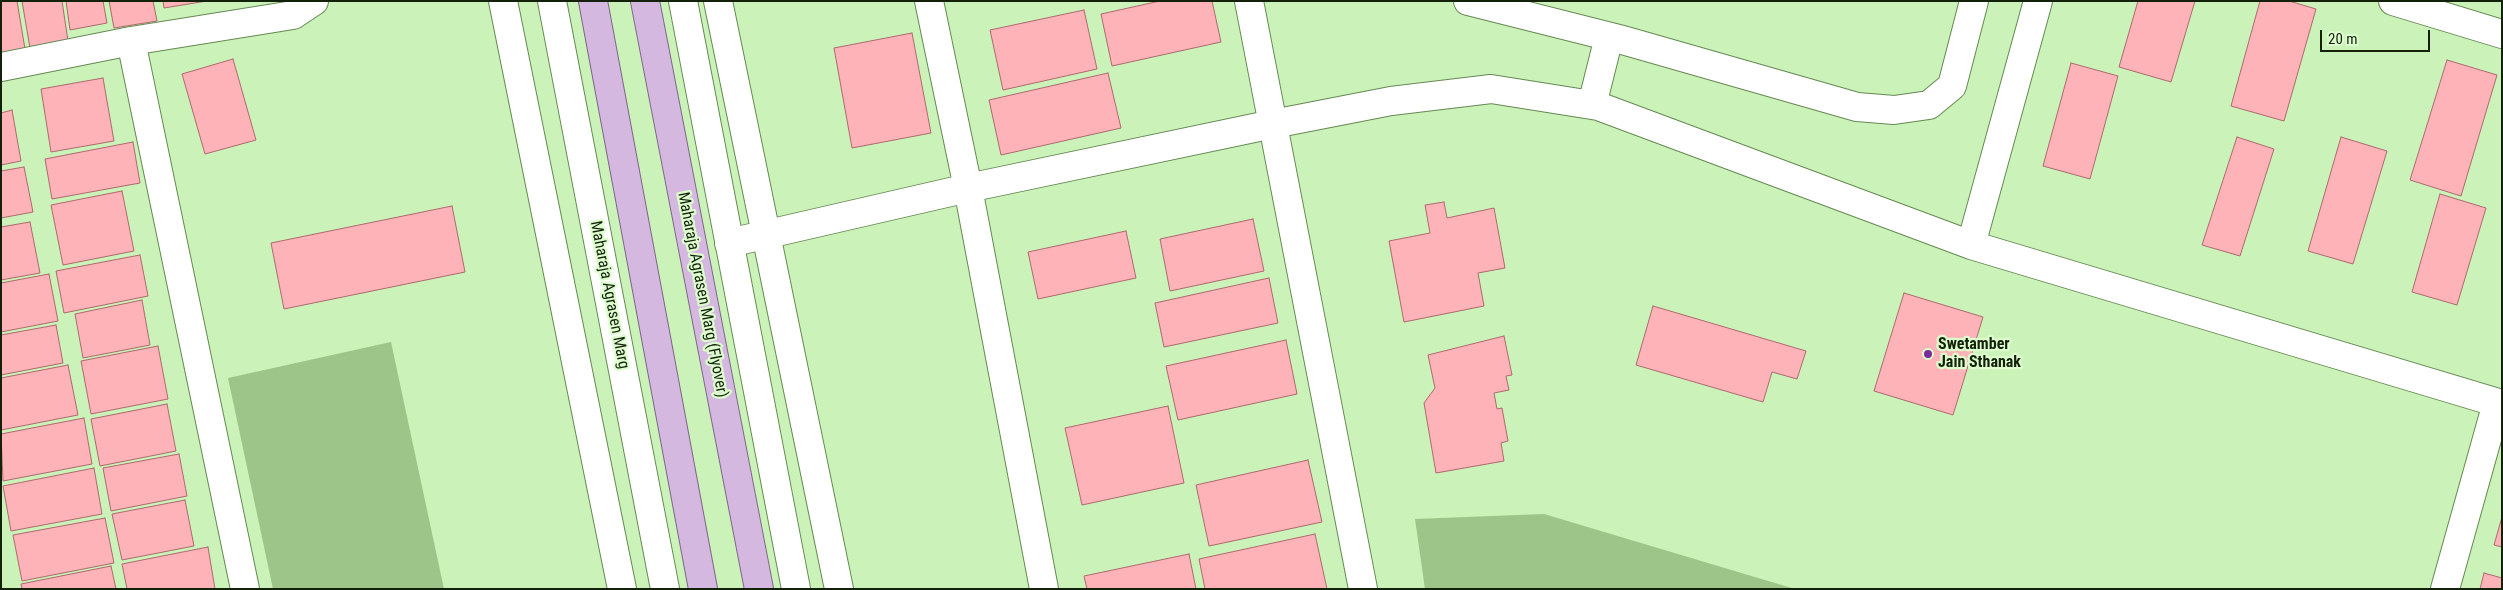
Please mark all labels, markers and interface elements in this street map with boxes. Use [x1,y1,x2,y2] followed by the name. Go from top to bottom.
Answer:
[2323,20,2433,52] scale bar
[2328,30,2358,48] text: 20 m
[673,191,731,399] street label: Maharaja Agrasen Marg (Flyover)
[585,219,633,371] street label: Maharaja Agrasen Marg
[1938,335,2021,373] place label: Swetamber Jain Sthanak
[1922,348,1934,360] marker: Swetamber Jain Sthanak

